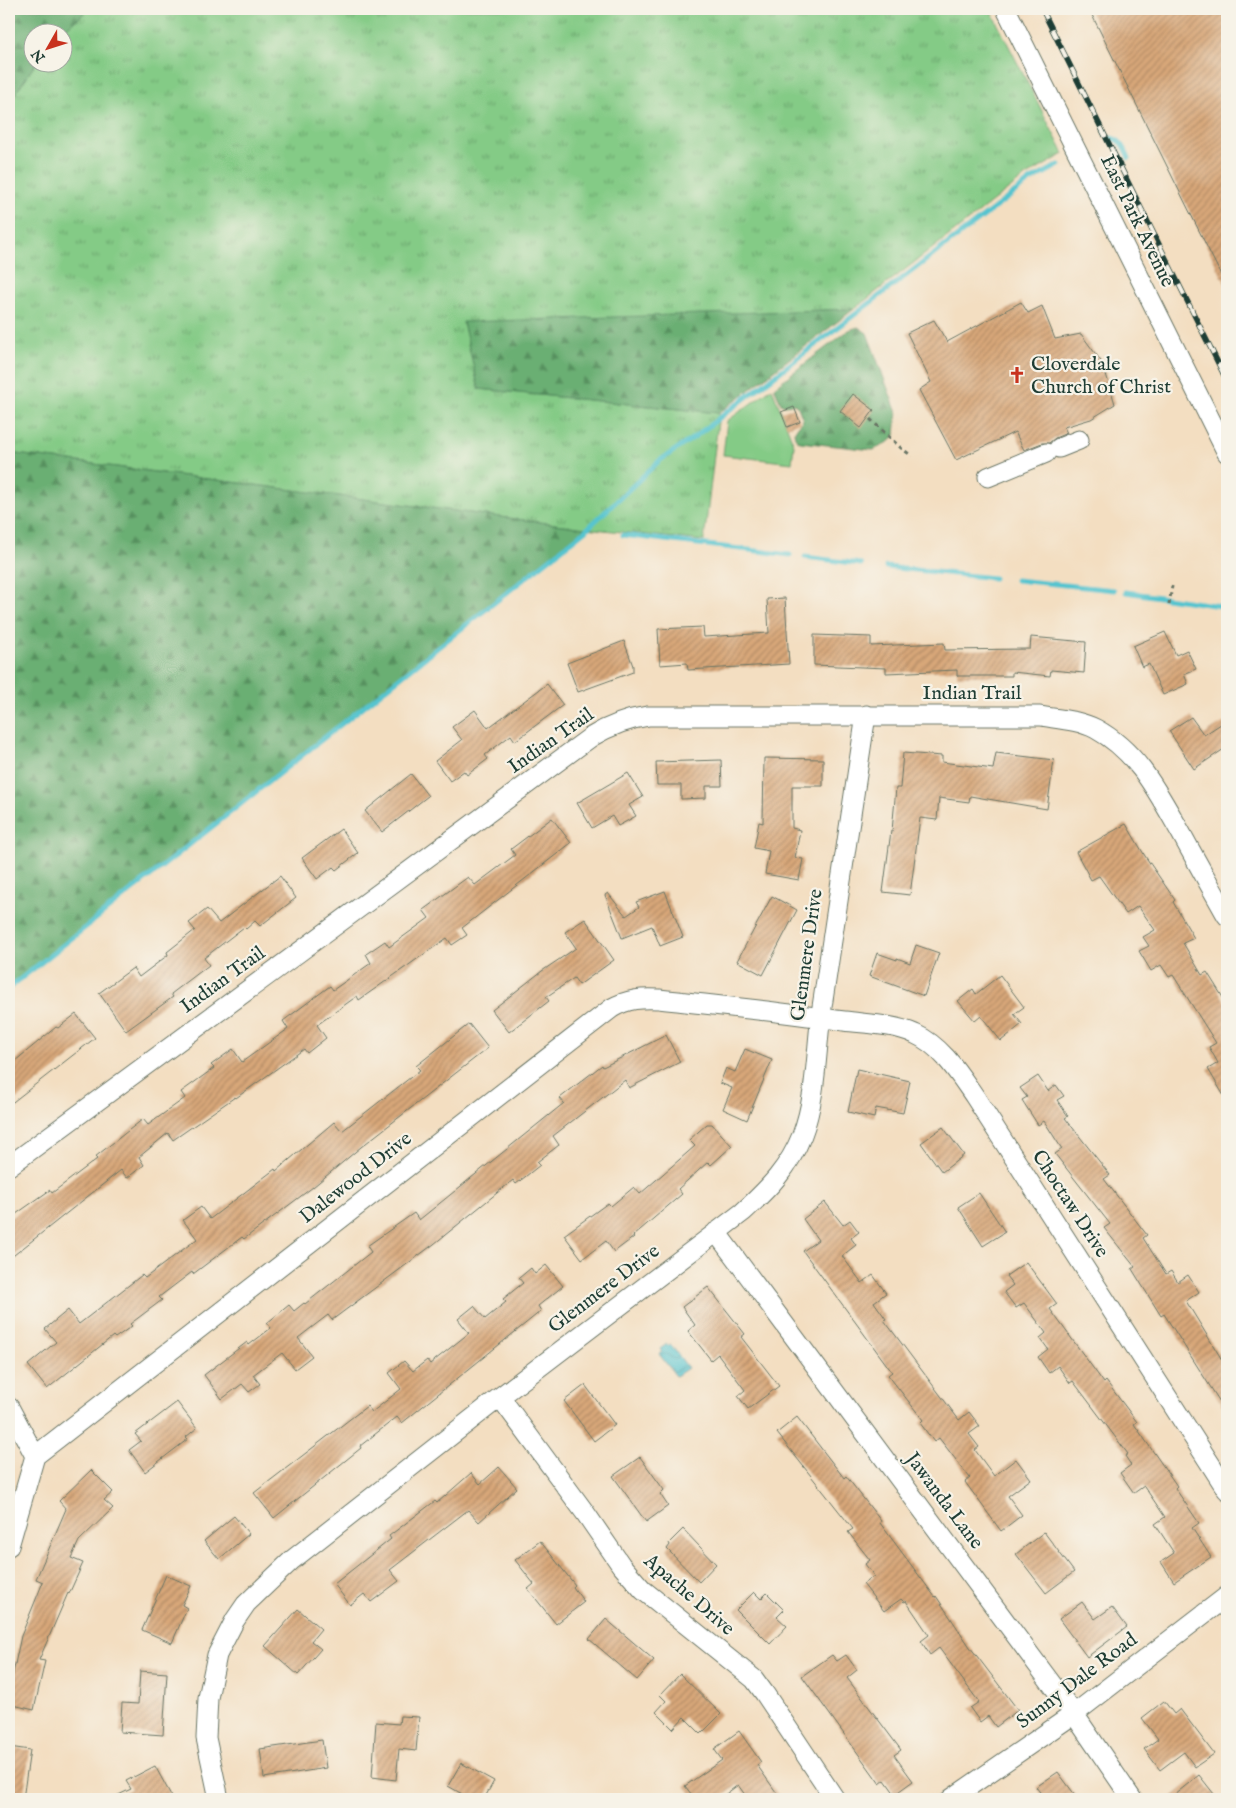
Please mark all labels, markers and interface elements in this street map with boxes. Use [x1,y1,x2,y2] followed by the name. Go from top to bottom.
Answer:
[22,22,72,72] north arrow
[28,45,50,67] text: N
[1094,151,1180,291] street label: East Park Avenue
[1031,352,1171,400] place label: Cloverdale Church of Christ
[1007,365,1027,385] church icon: Cloverdale Church of Christ
[923,681,1022,706] street label: Indian Trail
[503,702,599,780] street label: Indian Trail
[785,887,829,1023] street label: Glenmere Drive
[176,941,271,1019] street label: Indian Trail
[295,1126,417,1230] street label: Dalewood Drive
[1026,1145,1114,1263] street label: Choctaw Drive
[543,1239,665,1339] street label: Glenmere Drive
[898,1446,989,1554] street label: Jawanda Lane
[638,1548,740,1641] street label: Apache Drive
[1012,1627,1143,1735] street label: Sunny Dale Road

